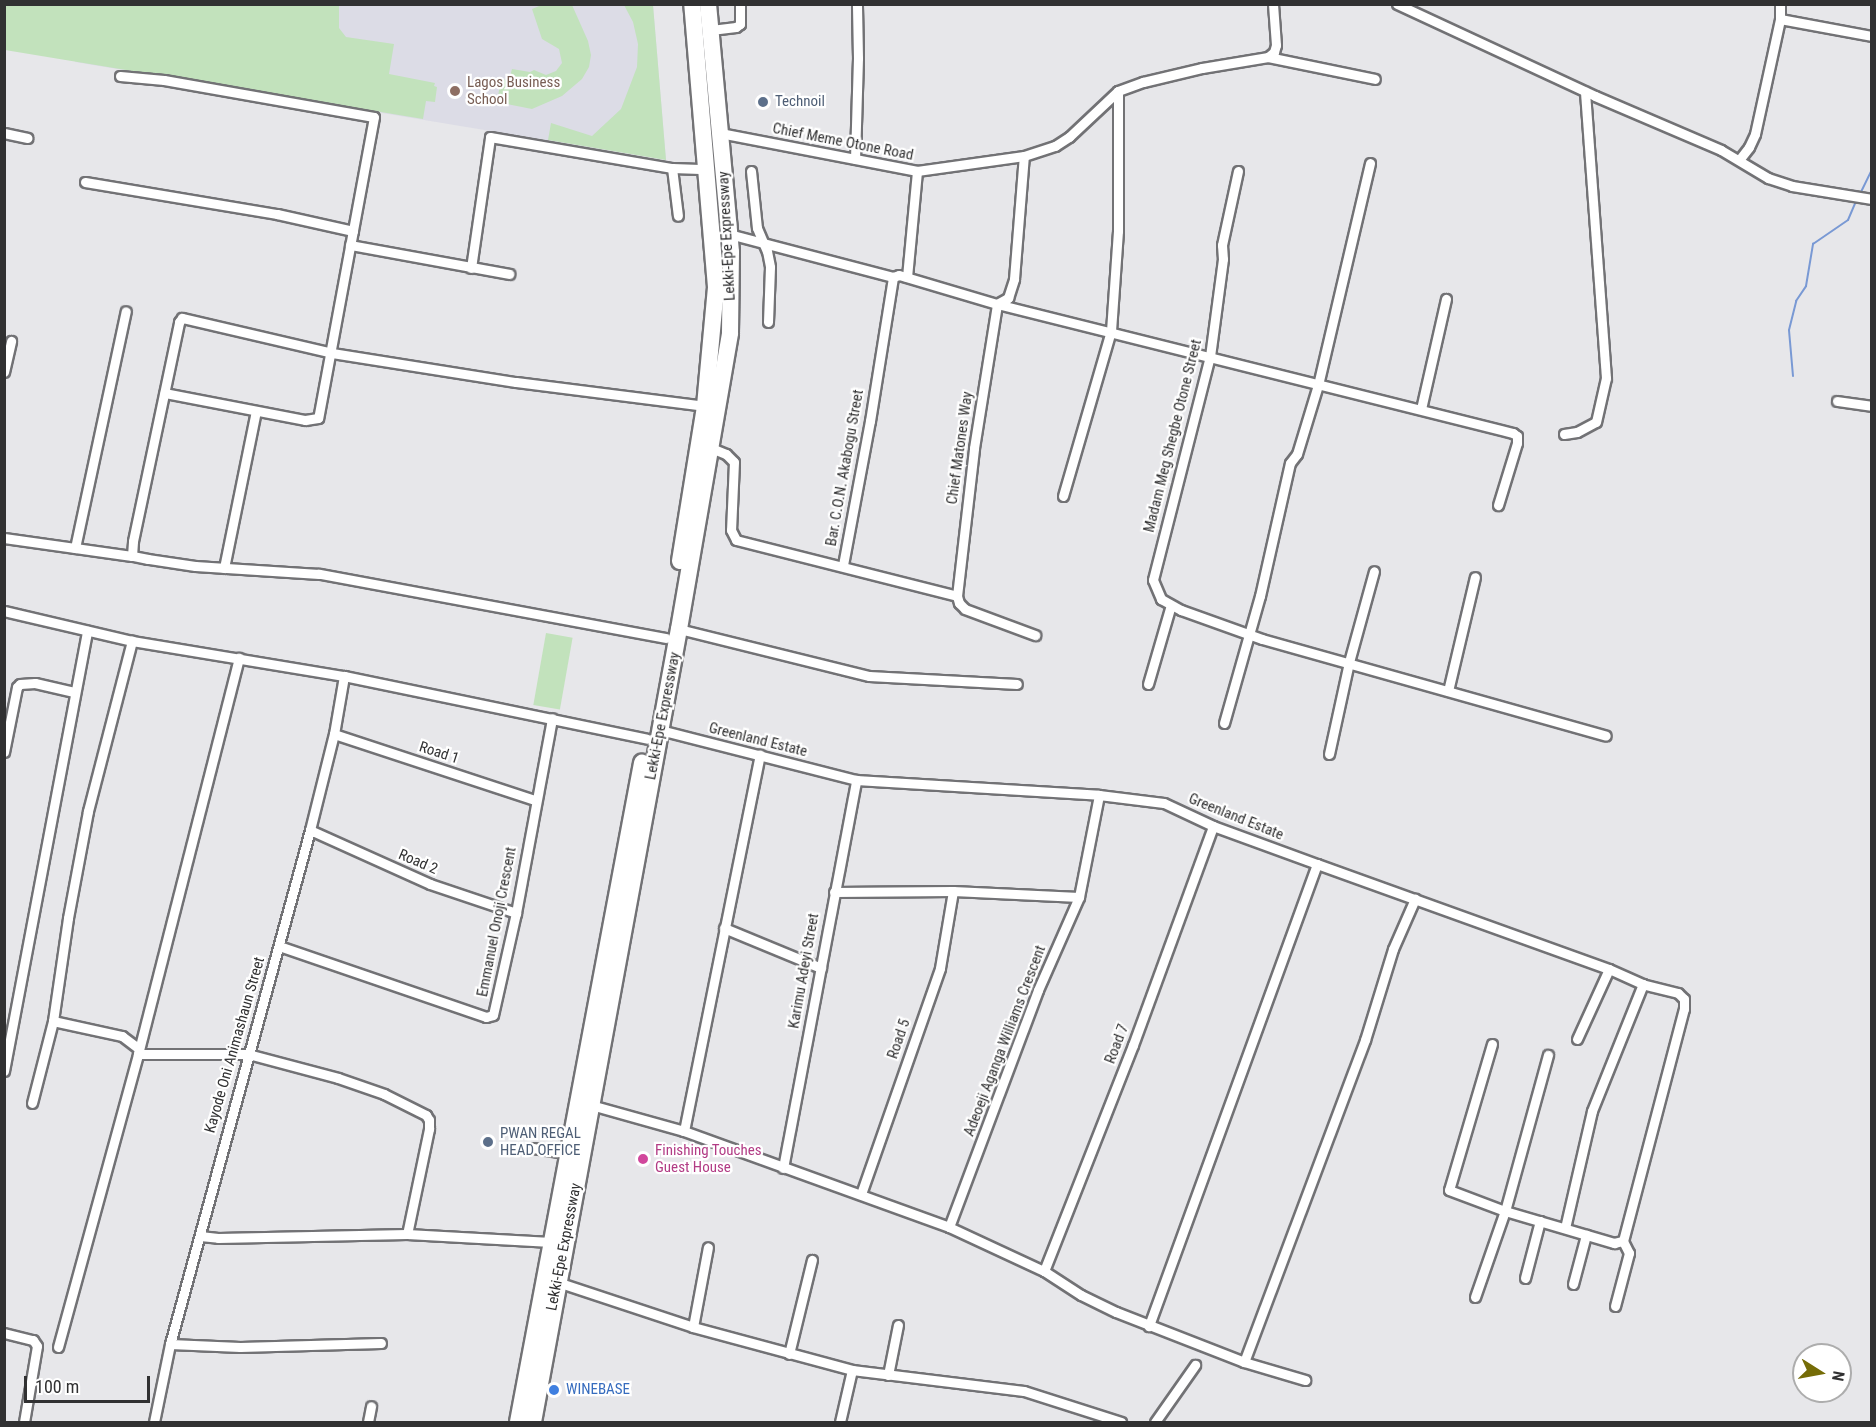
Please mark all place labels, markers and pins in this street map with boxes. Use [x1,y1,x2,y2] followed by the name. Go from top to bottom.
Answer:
[467,73,560,108] place label: Lagos Business School
[448,84,462,98] marker: Lagos Business School
[775,93,825,111] place label: Technoil
[756,95,770,109] marker: Technoil
[500,1124,581,1159] place label: PWAN REGAL HEAD OFFICE
[481,1135,495,1149] marker: PWAN REGAL HEAD OFFICE
[655,1141,762,1176] place label: Finishing Touches Guest House
[636,1152,650,1166] marker: Finishing Touches Guest House
[566,1381,630,1399] place label: WINEBASE
[547,1383,561,1397] marker: WINEBASE

